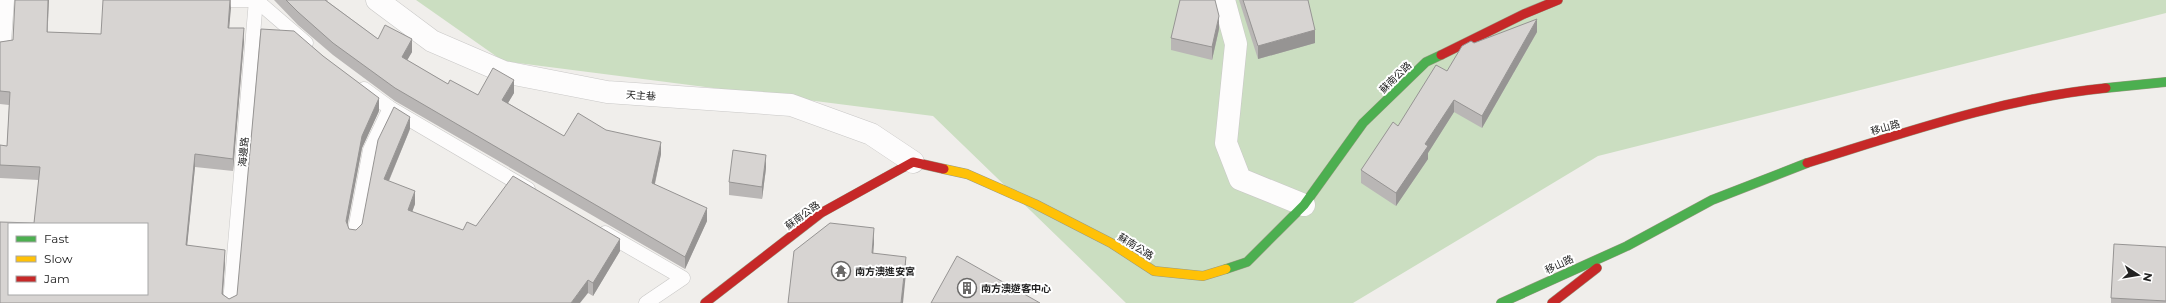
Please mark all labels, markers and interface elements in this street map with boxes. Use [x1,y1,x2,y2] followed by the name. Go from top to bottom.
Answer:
[1376,59,1414,96] street label: 蘇南公路
[626,88,656,103] street label: 天主巷
[1869,117,1901,138] street label: 移山路
[236,137,251,168] street label: 海邊路
[782,198,822,232] street label: 蘇南公路
[8,223,148,295] legend
[1115,230,1156,263] street label: 蘇南公路
[44,231,69,246] text: Fast
[44,251,73,266] text: Slow
[1543,252,1576,277] street label: 移山路
[2118,255,2158,295] north arrow
[830,260,852,282] temple icon: 南方澳進安宮
[855,265,915,278] place label: 南方澳進安宮
[43,271,70,286] text: Jam
[2140,271,2156,283] text: N
[956,277,978,299] building icon: 南方澳遊客中心
[981,282,1051,295] place label: 南方澳遊客中心

